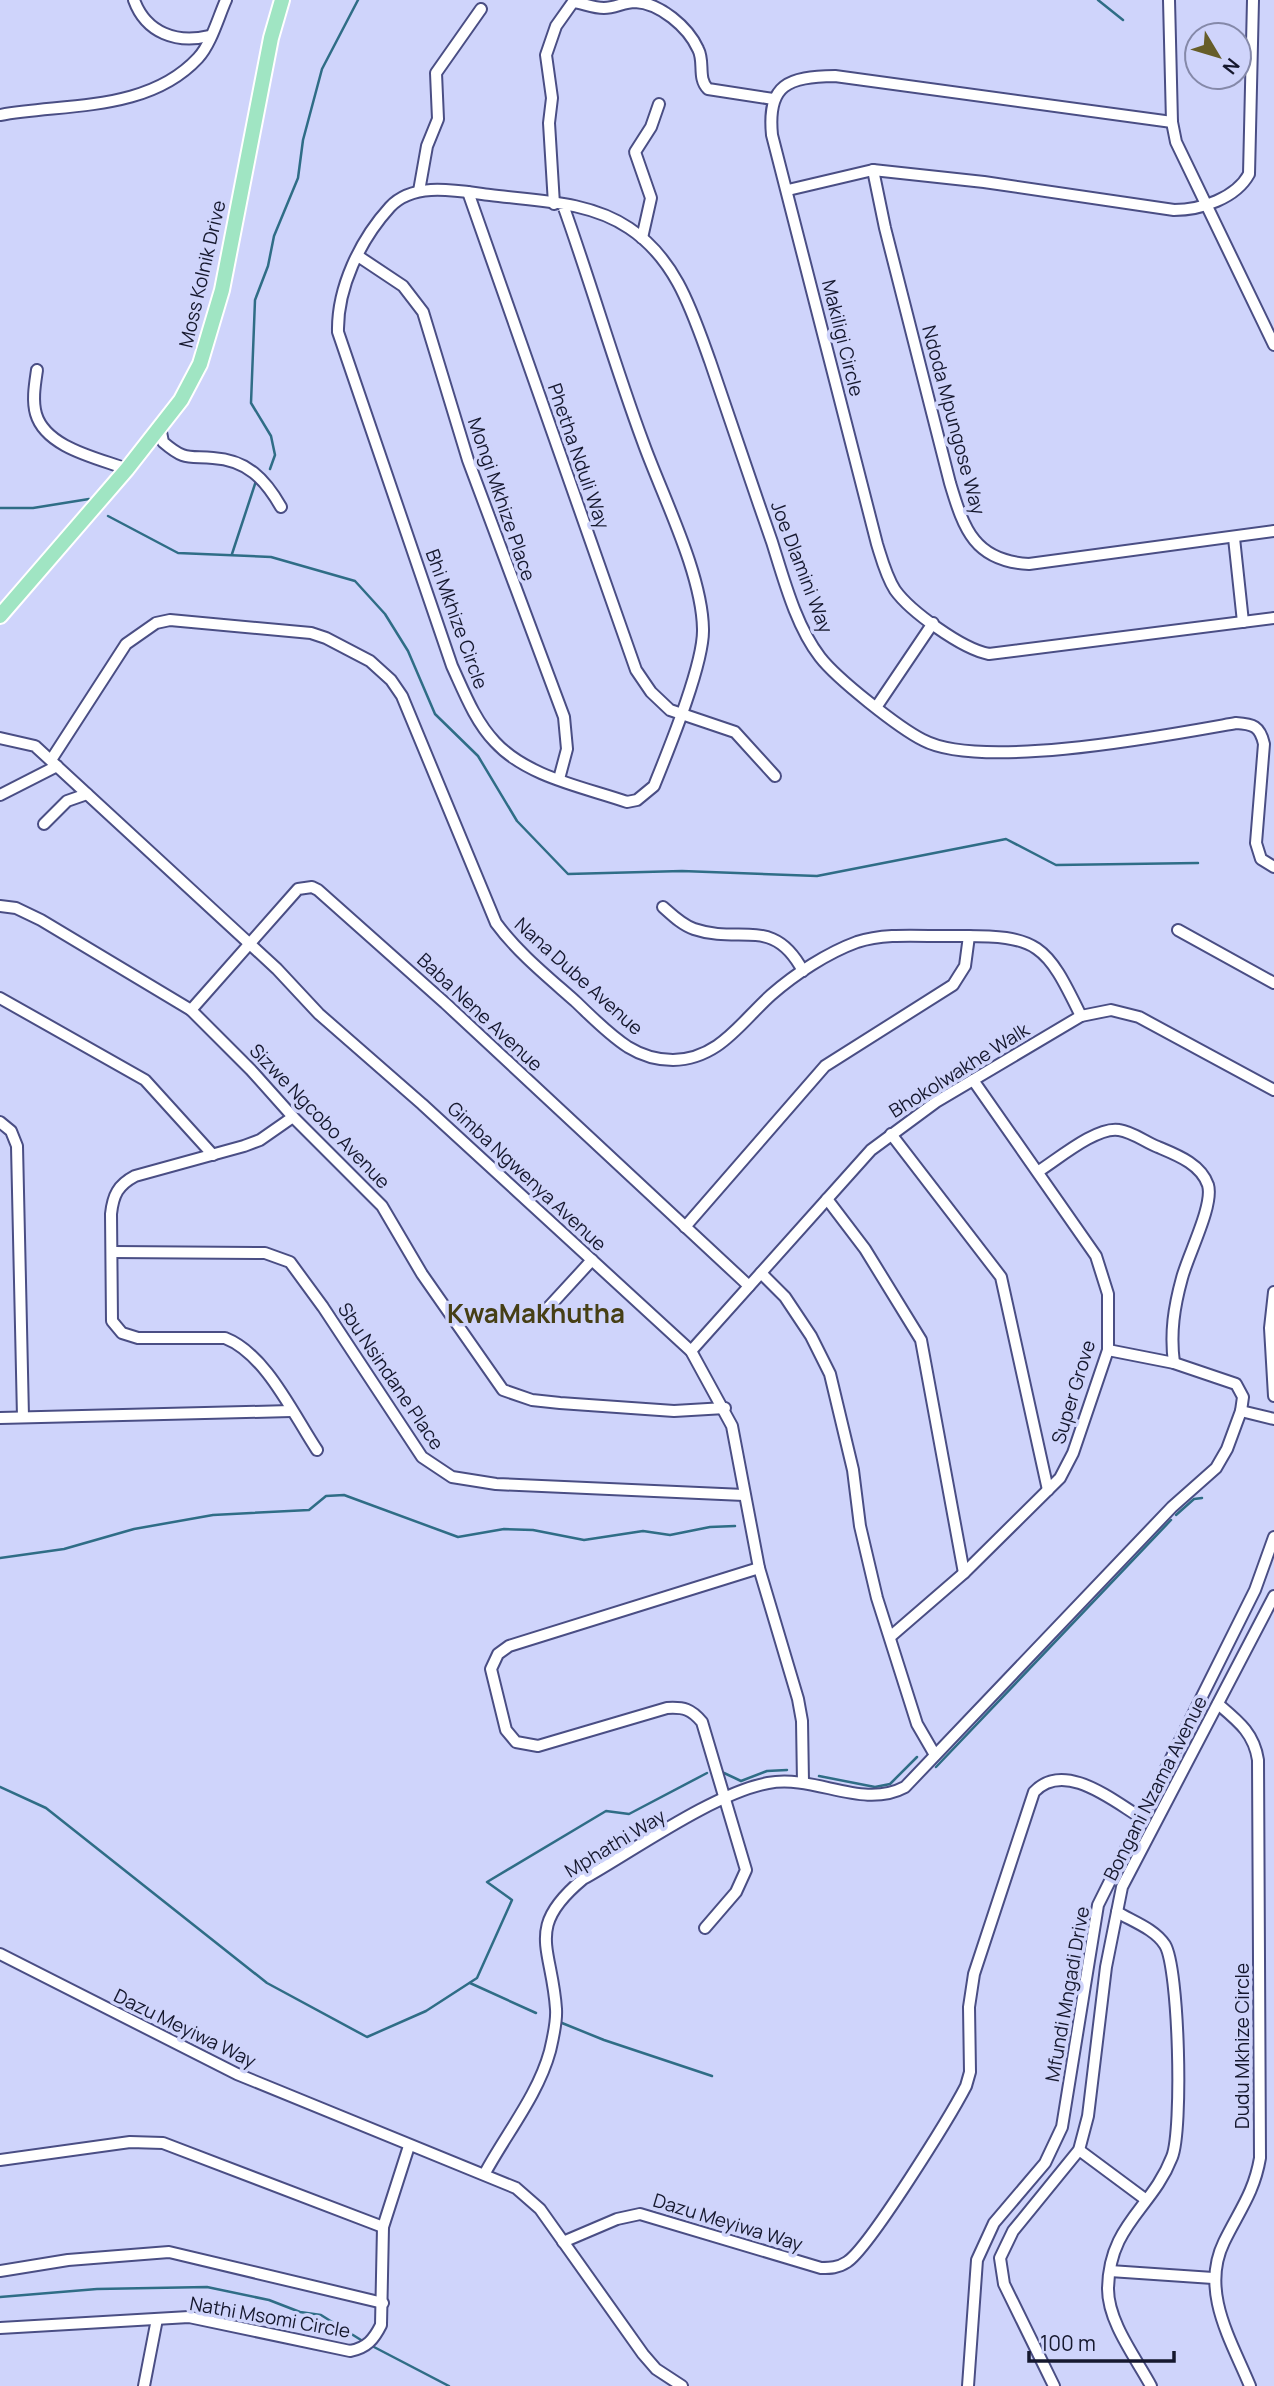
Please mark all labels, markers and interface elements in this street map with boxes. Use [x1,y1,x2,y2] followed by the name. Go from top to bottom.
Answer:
[1183,21,1253,91] north arrow
[1217,53,1246,80] text: N
[172,198,232,350] street label: Moss Kolnik Drive
[816,277,870,399] street label: Makiligi Circle
[916,322,992,518] street label: Ndoda Mpungose Way
[542,380,616,532] street label: Phetha Nduli Way
[462,414,542,584] street label: Mongi Mkhize Place
[765,497,839,637] street label: Joe Dlamini Way
[420,546,494,692] street label: Bhi Mkhize Circle
[509,911,649,1041] street label: Nana Dube Avenue
[412,947,548,1077] street label: Baba Nene Avenue
[884,1016,1034,1124] street label: Bhokolwakhe Walk
[244,1038,396,1194] street label: Sizwe Ngcobo Avenue
[442,1095,612,1257] street label: Gimba Ngwenya Avenue
[447,1295,625,1331] district label: KwaMakhutha
[332,1297,450,1455] street label: Sbu Nsindane Place
[1045,1337,1101,1447] street label: Super Grove
[1097,1691,1213,1885] street label: Bongani Nzama Avenue
[560,1803,670,1883] street label: Mphathi Way
[1039,1904,1095,2084] street label: Mfundi Mngadi Drive
[1229,1963,1255,2129] street label: Dudu Mkhize Circle
[110,1982,260,2074] street label: Dazu Meyiwa Way
[650,2187,806,2257] street label: Dazu Meyiwa Way
[188,2290,352,2344] street label: Nathi Msomi Circle
[1029,2320,1174,2364] scale bar
[1040,2329,1096,2357] text: 100 m

